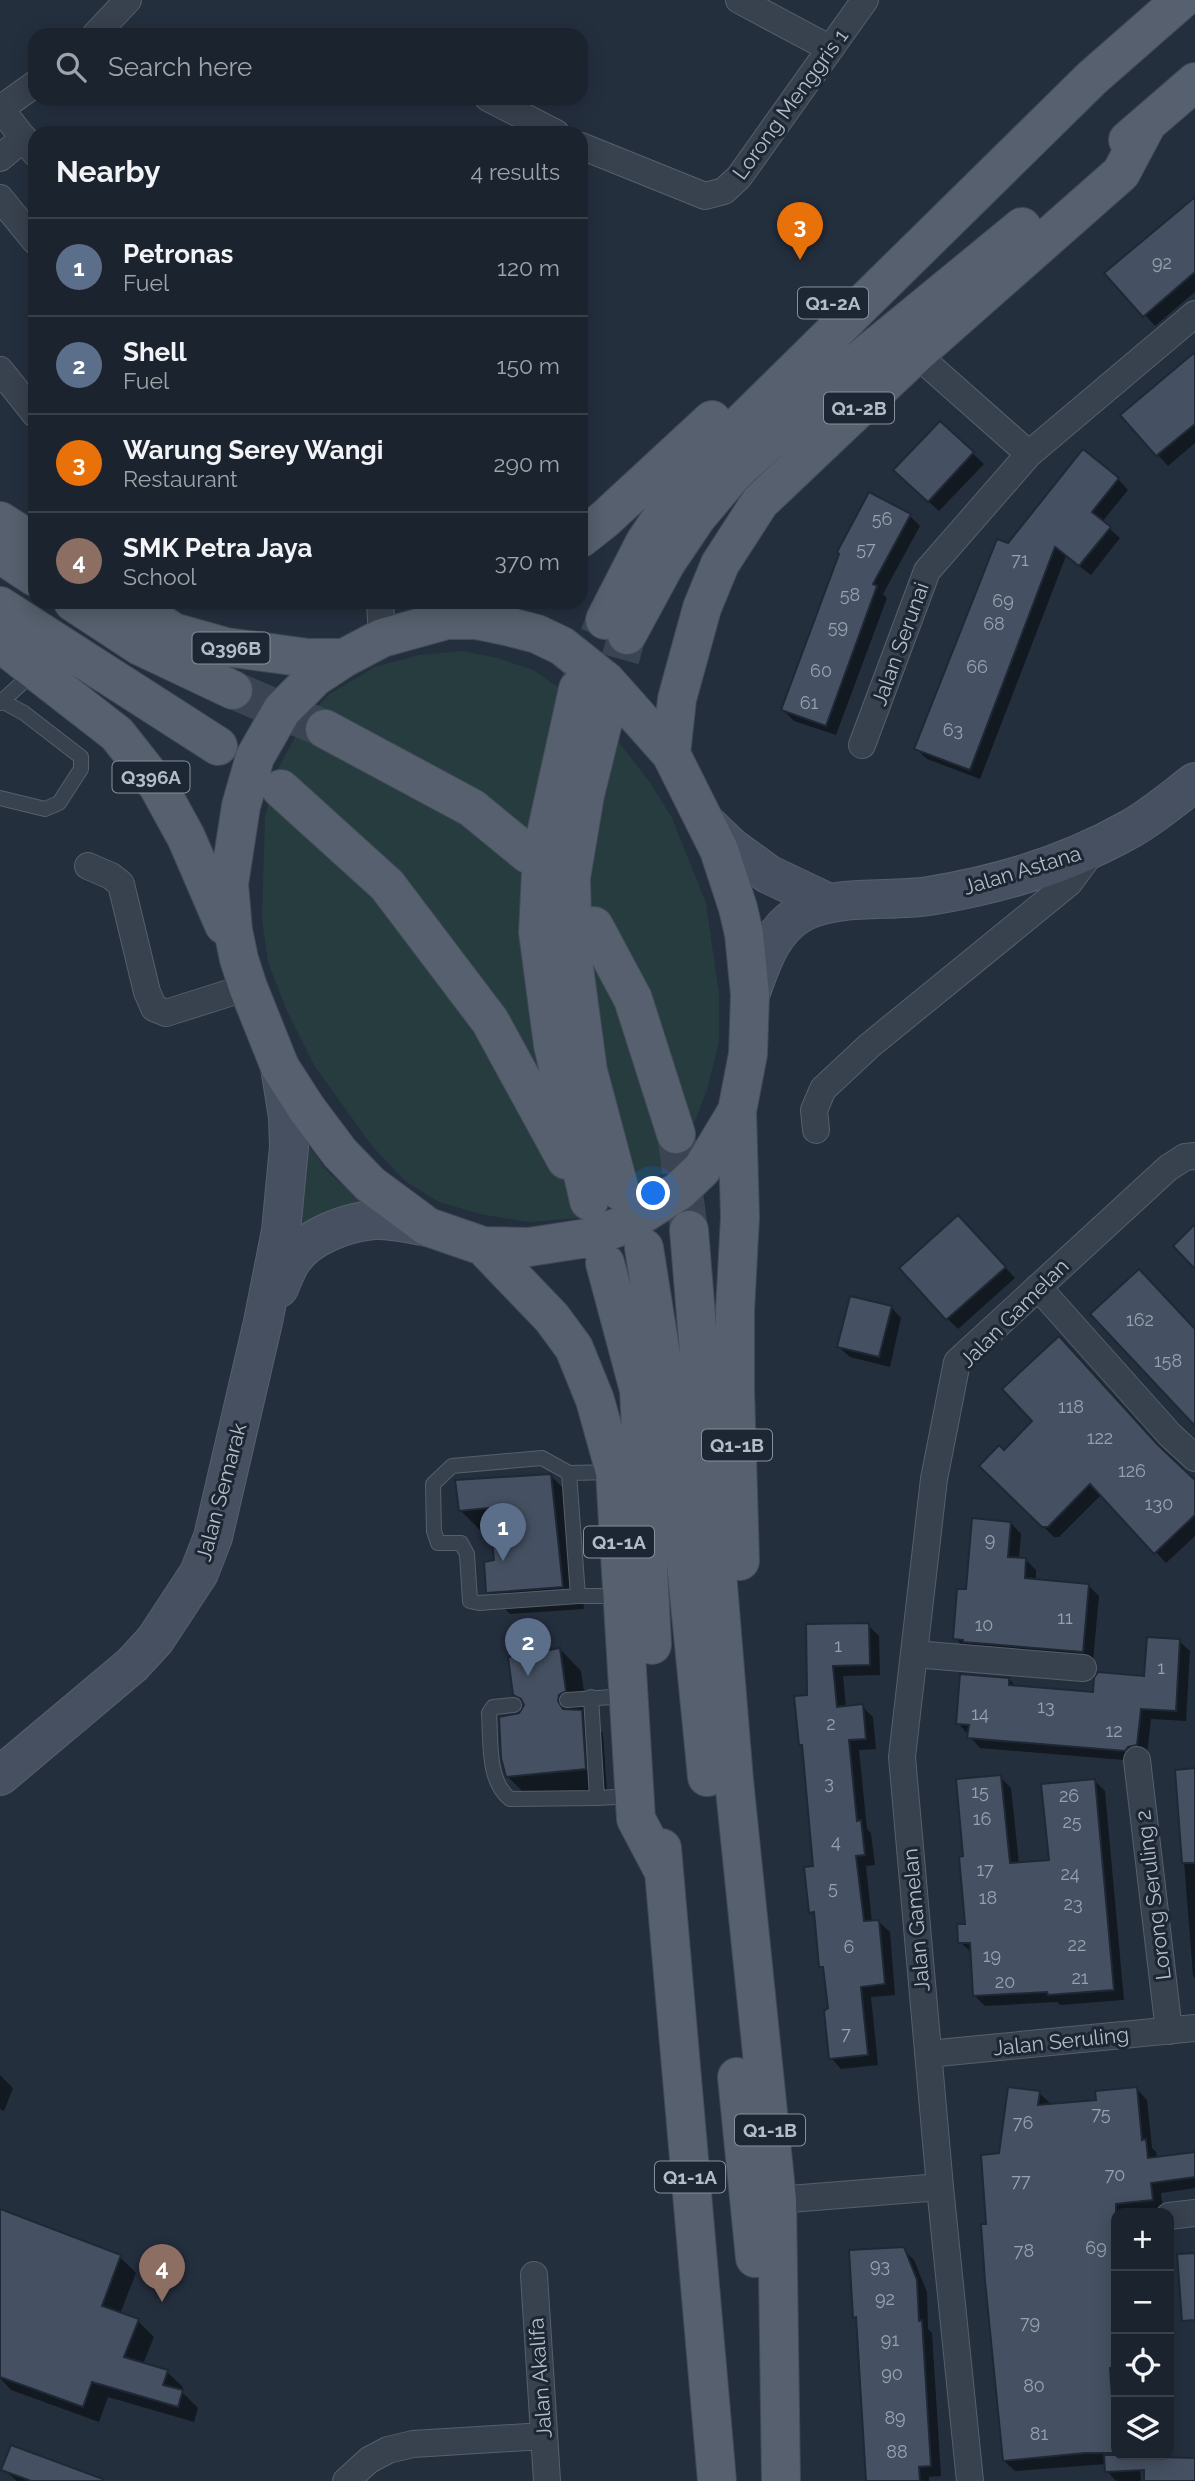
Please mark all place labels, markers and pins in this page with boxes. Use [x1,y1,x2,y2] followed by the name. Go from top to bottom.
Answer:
[777,202,823,260] pin: 3
[480,1503,526,1561] pin: 1
[505,1618,551,1676] pin: 2
[139,2244,185,2302] pin: 4

